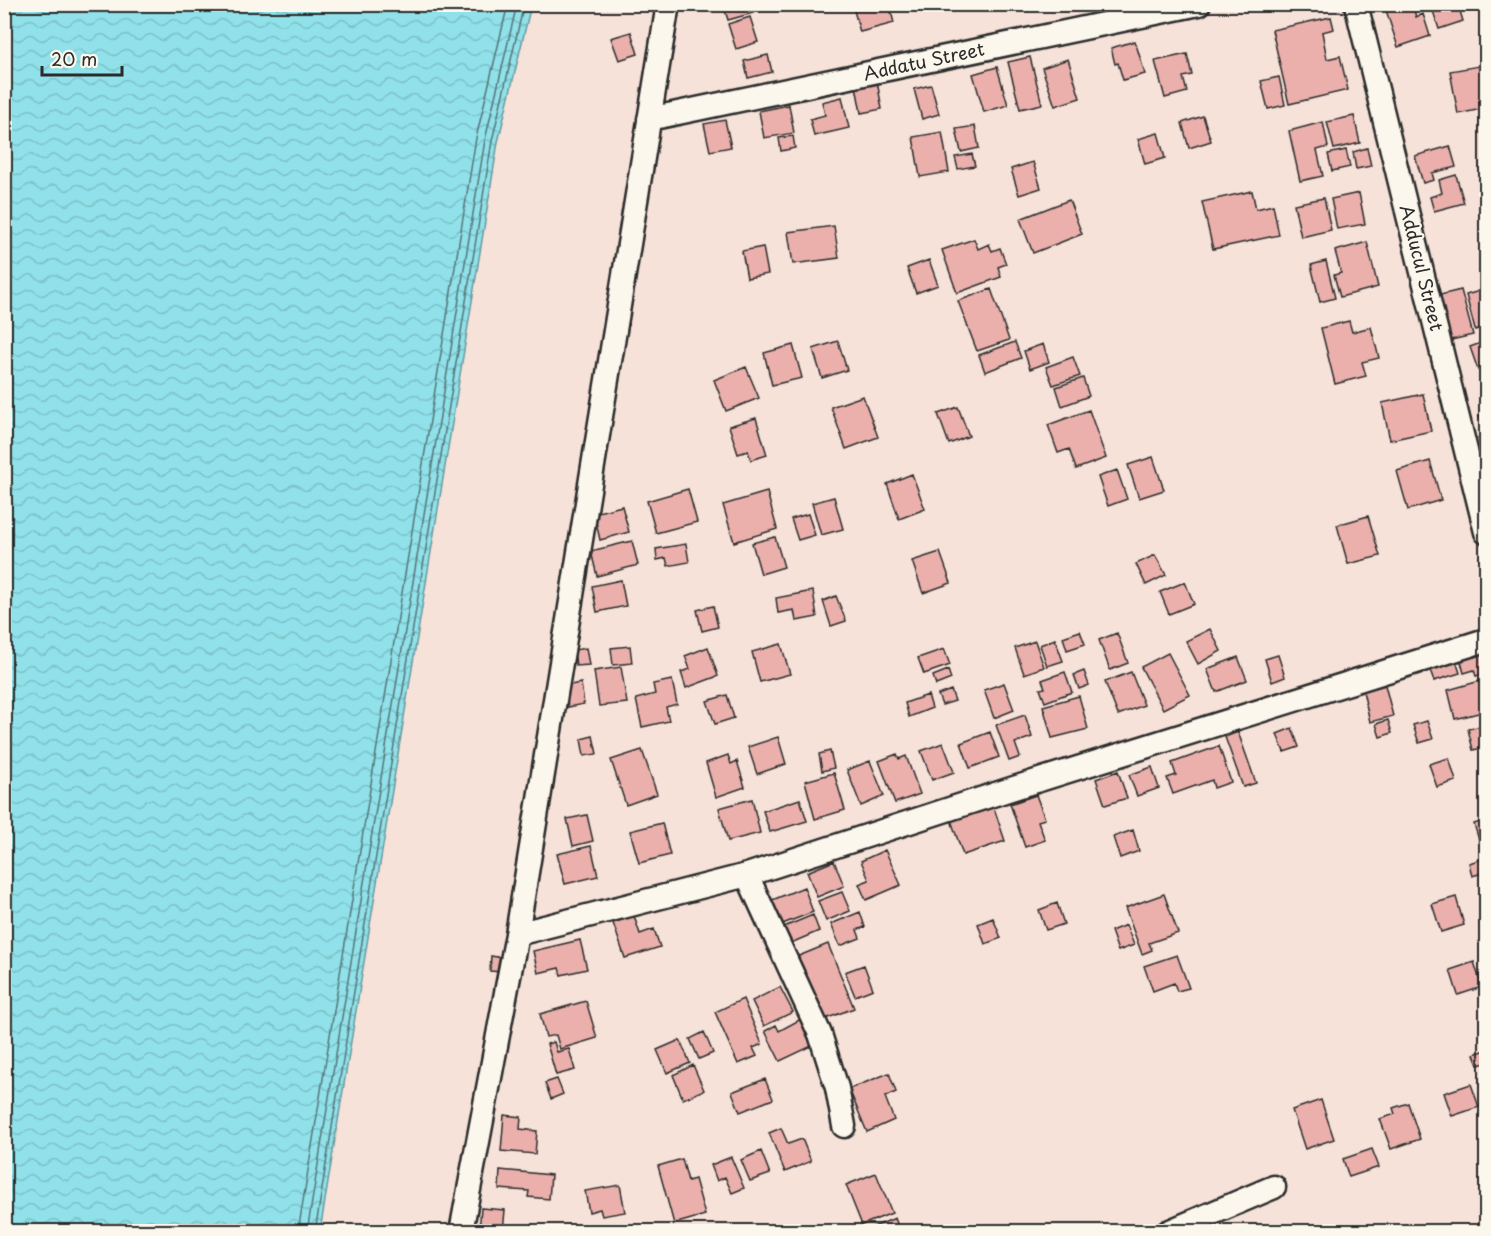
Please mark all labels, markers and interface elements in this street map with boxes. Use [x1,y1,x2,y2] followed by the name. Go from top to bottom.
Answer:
[861,35,987,87] street label: Addatu Street
[42,39,122,77] scale bar
[51,45,97,72] text: 20 m
[1394,202,1451,334] street label: Adducul Street

